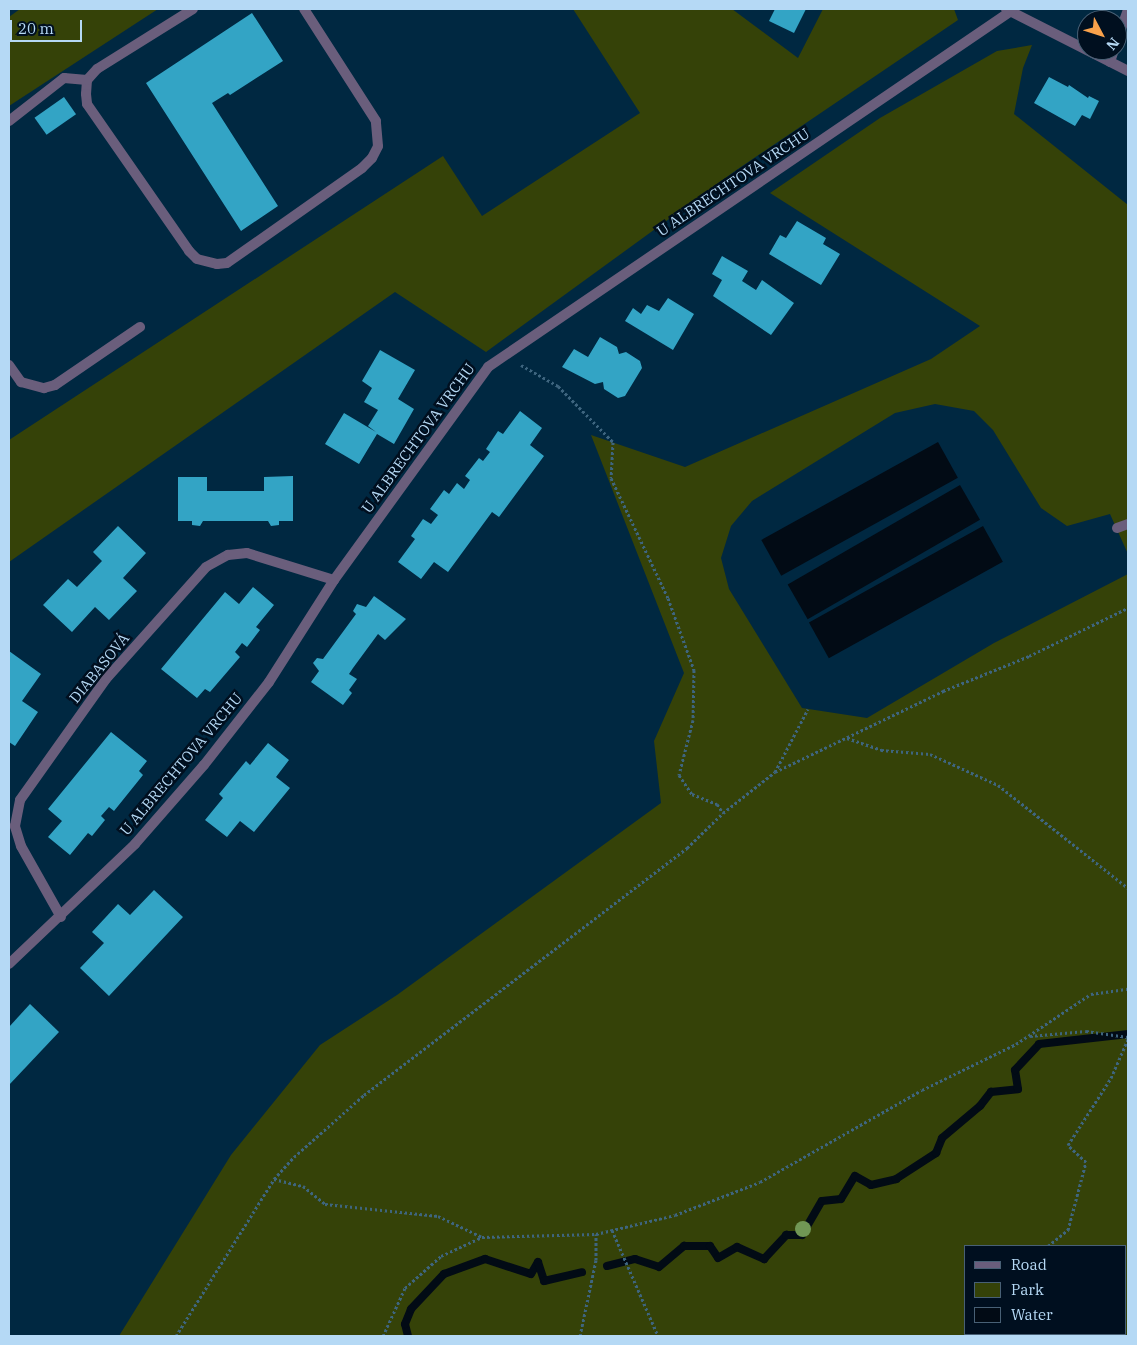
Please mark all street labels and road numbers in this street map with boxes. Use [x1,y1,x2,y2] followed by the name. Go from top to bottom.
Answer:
[653,124,813,240] street label: U ALBRECHTOVA VRCHU
[358,360,478,516] street label: U ALBRECHTOVA VRCHU
[65,629,133,707] street label: DIABASOVÁ
[116,689,246,839] street label: U ALBRECHTOVA VRCHU

